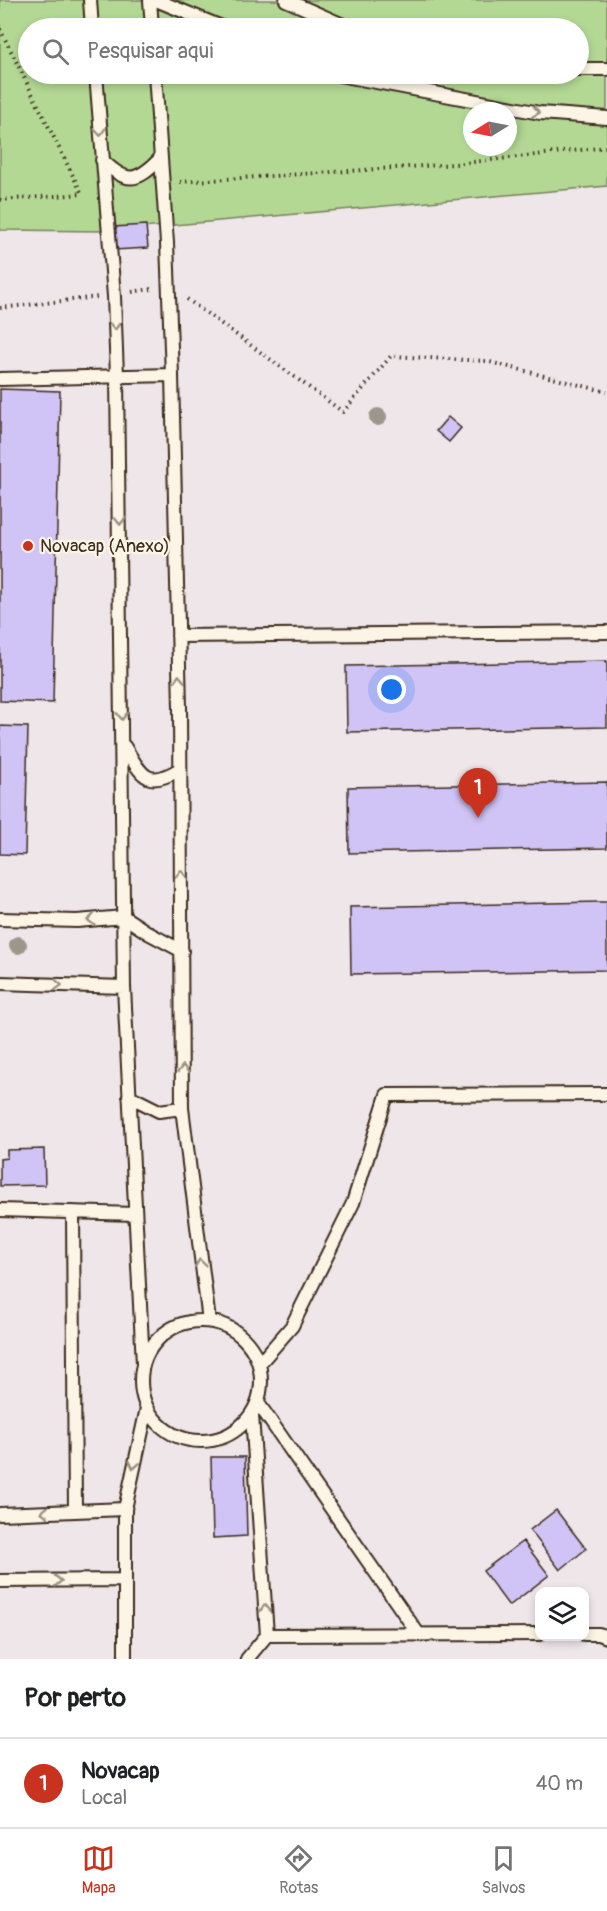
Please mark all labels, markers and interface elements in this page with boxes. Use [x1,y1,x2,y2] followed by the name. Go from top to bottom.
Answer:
[18,18,589,84] search box
[39,35,72,68] icon: search
[87,37,213,65] text: Pesquisar aqui
[463,102,517,156] north arrow
[531,105,540,117] one-way arrow
[93,127,106,136] one-way arrow
[109,322,122,331] one-way arrow
[113,517,126,526] one-way arrow
[40,535,170,558] place label: Novacap (Anexo)
[21,539,35,553] marker: Novacap (Anexo)
[173,674,186,683] one-way arrow
[377,675,406,704] your location
[116,712,129,721] one-way arrow
[458,768,498,818] pin: 1
[175,869,187,878] one-way arrow
[86,913,95,926] one-way arrow
[54,979,63,991] one-way arrow
[177,1064,189,1073] one-way arrow
[194,1258,207,1267] one-way arrow
[128,1460,141,1470] one-way arrow
[41,1506,50,1519] one-way arrow
[54,1575,63,1587] one-way arrow
[535,1587,589,1641] map controls
[535,1587,589,1641] button: layers
[258,1603,271,1612] one-way arrow
[24,1682,126,1714] text: Por perto
[81,1757,160,1785] text: Novacap
[40,1771,47,1796] text: 1
[536,1771,583,1796] text: 40 m
[81,1785,127,1810] text: Local
[82,1842,116,1898] tab: Mapa
[279,1842,318,1898] tab: Rotas
[482,1842,525,1898] tab: Salvos

